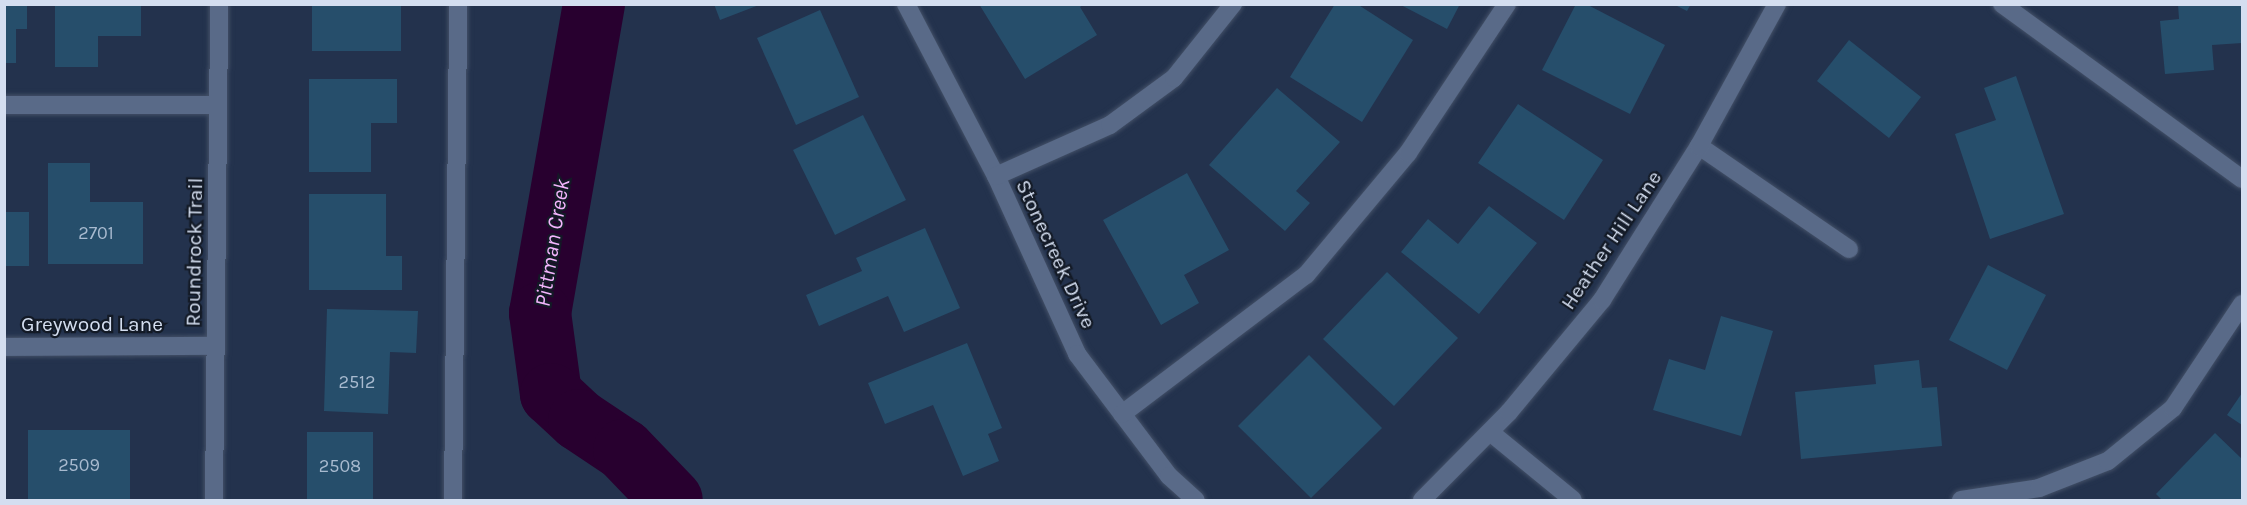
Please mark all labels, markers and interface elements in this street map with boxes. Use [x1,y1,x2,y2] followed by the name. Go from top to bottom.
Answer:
[1555,166,1667,314] street label: Heather Hill Lane
[1010,176,1102,332] street label: Stonecreek Drive
[180,177,208,327] street label: Roundrock Trail
[530,177,576,309] water label: Pittman Creek
[78,222,114,244] house number: 2701
[21,311,163,337] street label: Greywood Lane
[339,371,375,393] house number: 2512
[58,454,100,476] house number: 2509
[319,455,361,477] house number: 2508

